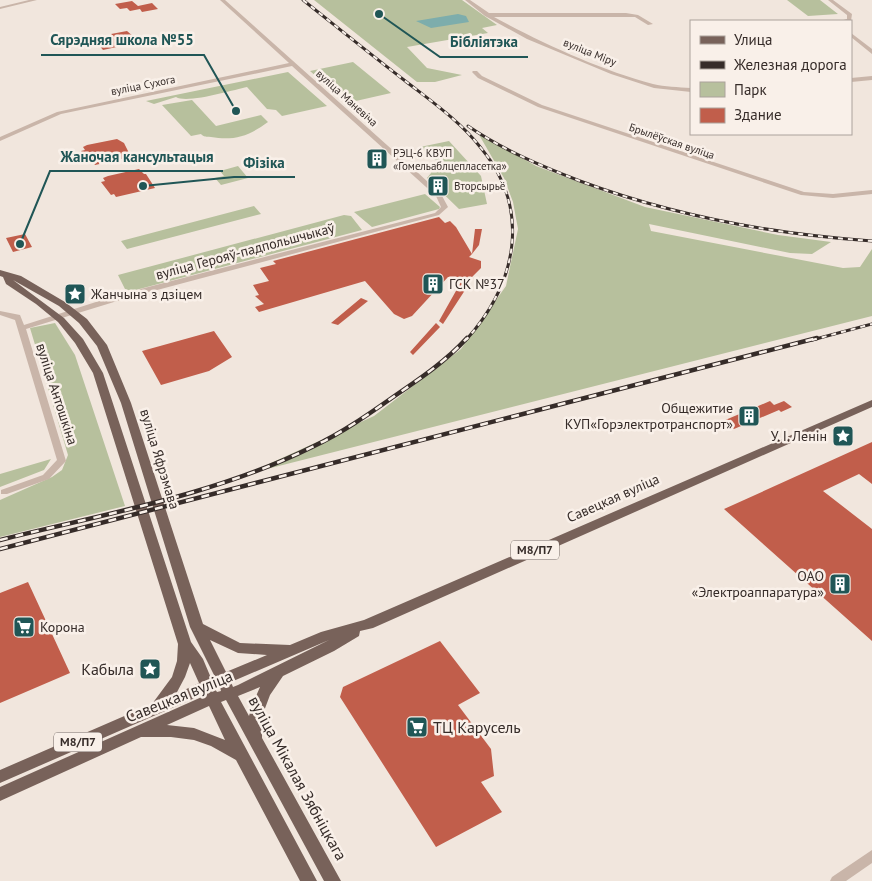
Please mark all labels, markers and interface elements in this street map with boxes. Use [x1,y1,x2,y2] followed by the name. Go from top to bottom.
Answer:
[690,20,852,135] legend
[41,25,204,55] callout: Сярэдняя школа №55
[440,27,528,57] callout: Бібліятэка
[50,30,194,49] text: Сярэдняя школа №55
[734,30,772,49] text: Улица
[450,32,518,51] text: Бібліятэка
[561,35,619,69] street label: вуліца Міру
[733,55,847,74] text: Железная дорога
[313,67,381,129] street label: вуліца Маневіча
[110,72,176,98] street label: вуліца Сухога
[734,80,767,99] text: Парк
[734,105,782,124] text: Здание
[627,120,717,162] street label: Брылёўская вуліца
[50,141,223,171] callout: Жаночая кансультацыя
[393,146,507,173] place label: РЭЦ-6 КВУП «Гомельаблцепласетка»
[59,147,214,166] text: Жаночая кансультацыя
[234,147,295,177] callout: Фізіка
[365,147,389,171] building icon: РЭЦ-6 КВУП «Гомельаблцепласетка»
[243,153,285,172] text: Фізіка
[426,174,450,198] building icon: Вторсырьё
[454,179,506,193] place label: Вторсырьё
[154,218,337,284] street label: вуліца Герояў-падпольшчыкаў
[421,272,445,296] building icon: ГСК №37
[449,275,505,293] place label: ГСК №37
[63,282,87,306] place icon: Жанчына з дзіцем
[90,285,202,303] place label: Жанчына з дзіцем
[32,341,82,447] street label: вуліца Антошкіна
[565,399,733,433] place label: Общежитие КУП«Горэлектротранспорт»
[737,404,761,428] building icon: Общежитие КУП«Горэлектротранспорт»
[136,407,184,511] street label: вуліца Яфрэмава
[831,424,855,448] place icon: У. І. Ленін
[771,427,827,445] place label: У. І. Ленін
[564,470,662,526] street label: Савецкая вуліца
[511,540,559,560] road number: М8/П7
[691,567,824,601] place label: ОАО «Электроаппаратура»
[828,572,852,596] building icon: ОАО «Электроаппаратура»
[12,615,36,639] supermarket icon: Корона
[40,618,85,636] place label: Корона
[138,657,162,681] place icon: Кабыла
[81,659,134,679] place label: Кабыла
[123,665,235,727] street label: Савецкая вуліца
[244,692,352,864] street label: вуліца Мікалая Зябніцкага
[405,715,429,739] supermarket icon: ТЦ Карусель
[433,717,521,737] place label: ТЦ Карусель
[54,732,102,752] road number: М8/П7

